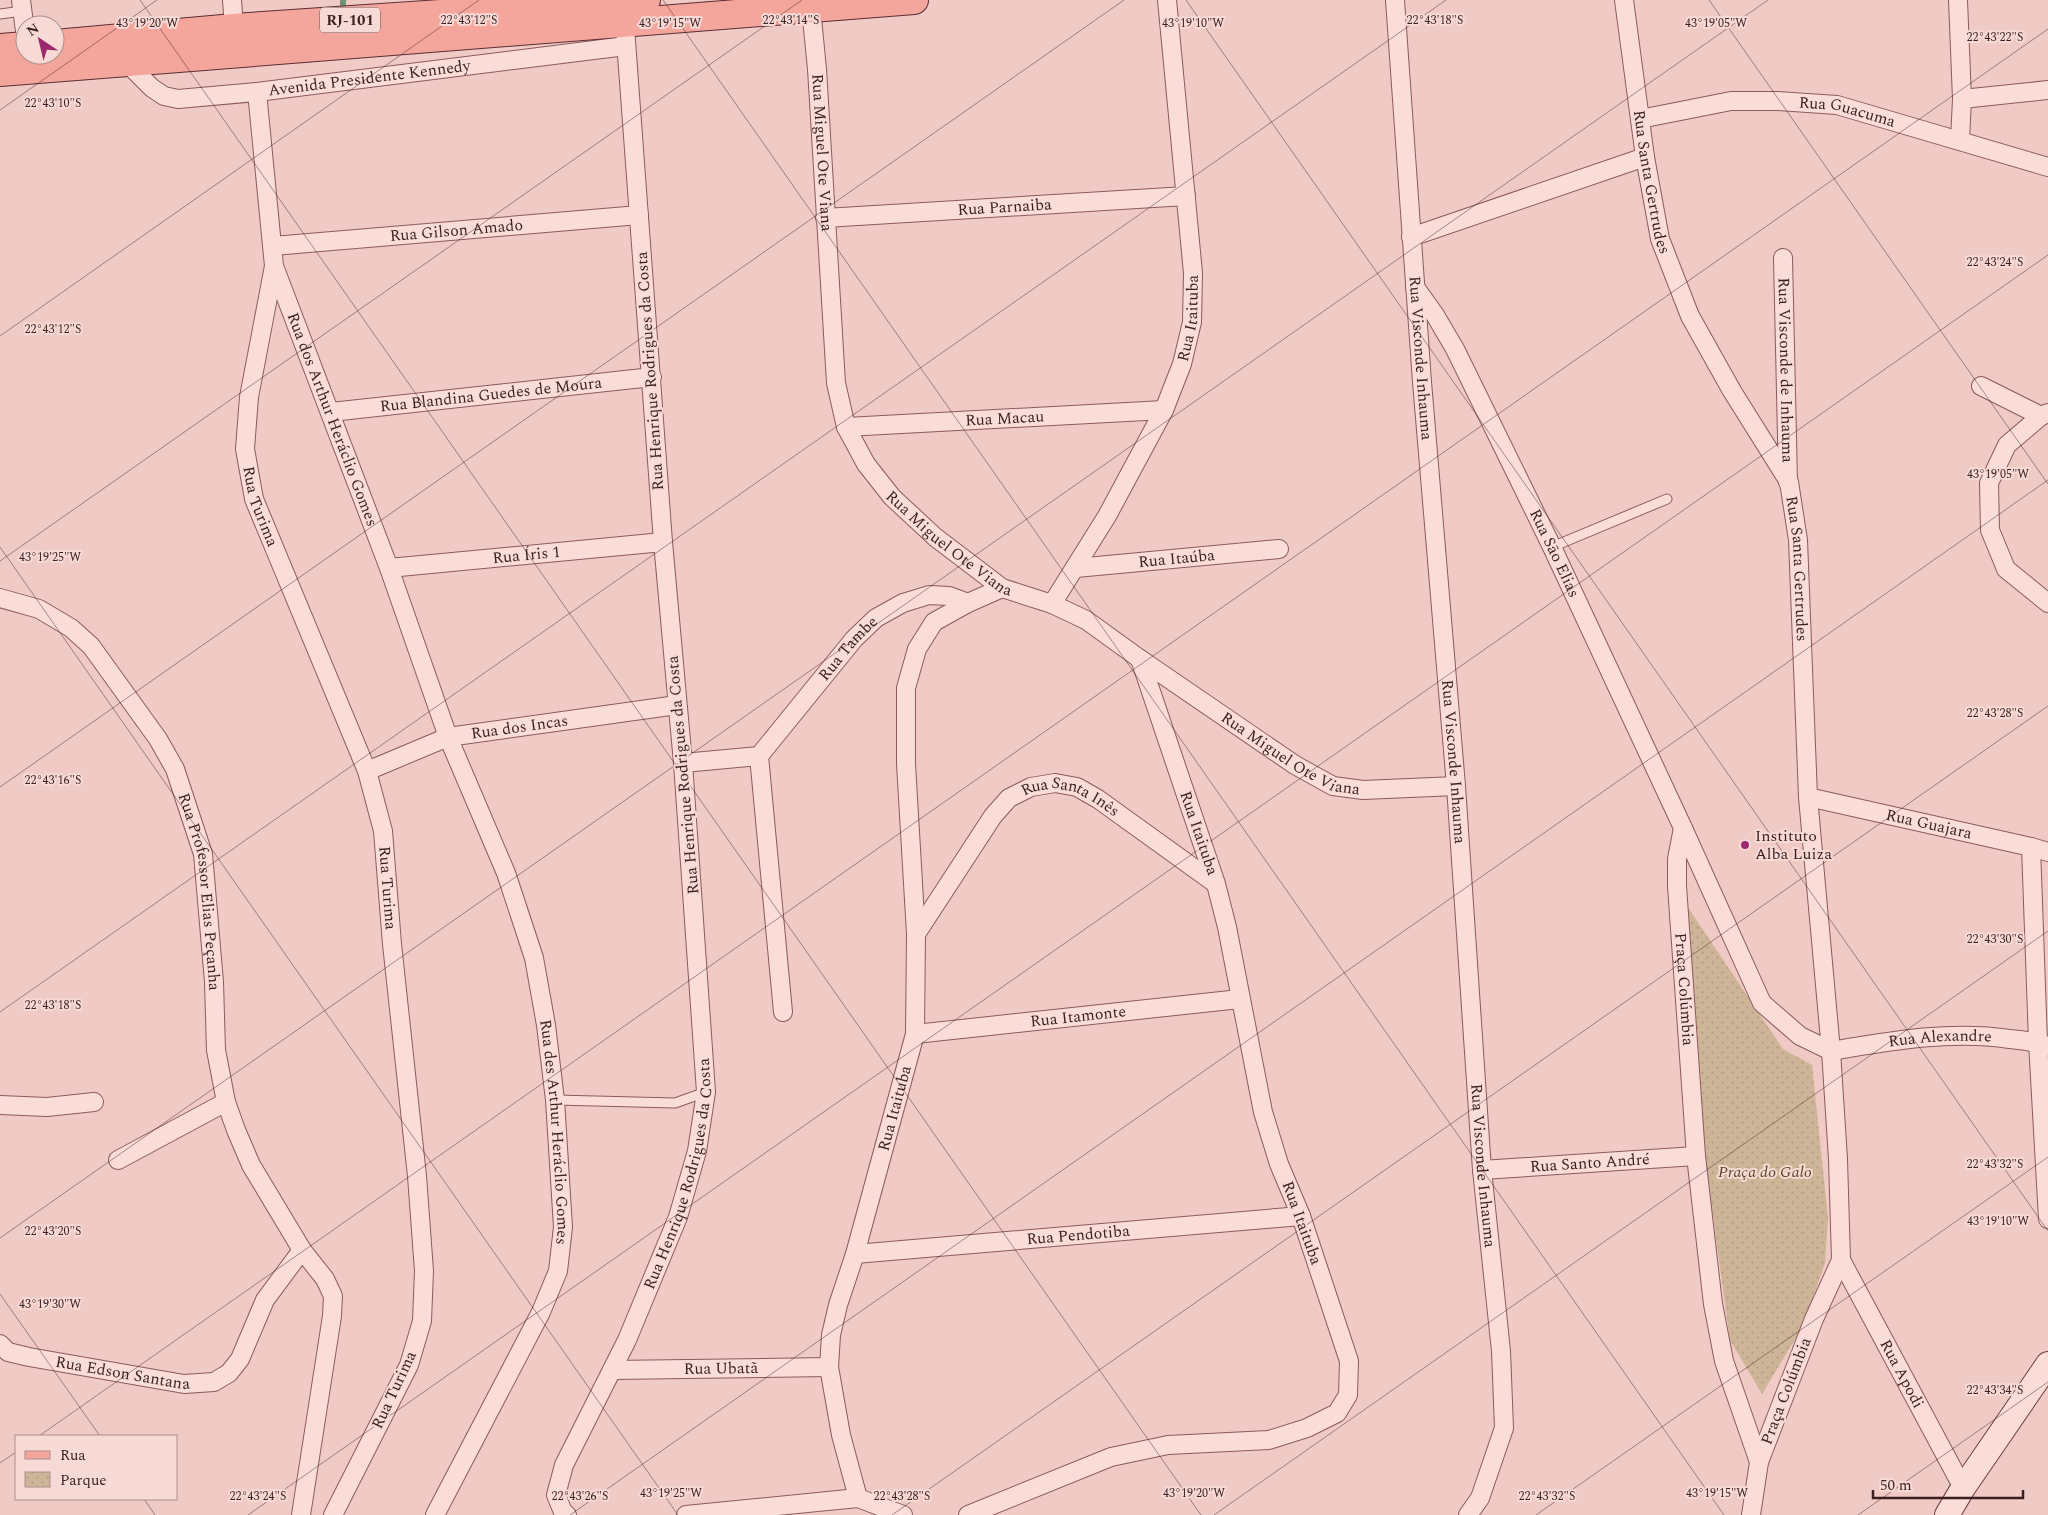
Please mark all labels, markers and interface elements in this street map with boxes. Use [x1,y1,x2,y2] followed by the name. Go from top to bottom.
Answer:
[320,8,380,32] road number: RJ-101
[441,11,497,30] text: 22°43'12"S
[763,11,819,30] text: 22°43'14"S
[1407,11,1463,30] text: 22°43'18"S
[116,14,178,33] text: 43°19'20"W
[639,14,701,33] text: 43°19'15"W
[1162,14,1224,33] text: 43°19'10"W
[1685,14,1747,33] text: 43°19'05"W
[15,15,65,65] north arrow
[22,18,44,42] text: N
[1967,28,2023,47] text: 22°43'22"S
[267,53,473,102] street label: Avenida Presidente Kennedy
[805,73,839,232] street label: Rua Miguel Ote Viana
[1798,90,1899,134] street label: Rua Guacuma
[25,94,81,113] text: 22°43'10"S
[1627,108,1677,258] street label: Rua Santa Gertrudes
[957,192,1053,222] street label: Rua Parnaiba
[389,213,524,248] street label: Rua Gilson Amado
[630,250,670,491] street label: Rua Henrique Rodrigues da Costa
[1967,253,2023,272] text: 22°43'24"S
[1171,274,1205,364] street label: Rua Itaituba
[1403,275,1439,441] street label: Rua Visconde Inhauma
[1771,277,1800,463] street label: Rua Visconde de Inhauma
[281,309,384,530] street label: Rua dos Arthur Heráclio Gomes
[25,320,81,339] text: 22°43'12"S
[379,370,604,419] street label: Rua Blandina Guedes de Moura
[965,404,1045,433] street label: Rua Macau
[236,464,285,551] street label: Rua Turima
[1967,465,2029,484] text: 43°19'05"W
[880,485,1015,603] street label: Rua Miguel Ote Viana
[1779,494,1814,642] street label: Rua Santa Gertrudes
[1523,505,1586,601] street label: Rua Sāo Elias
[491,540,561,570] street label: Rua Íris 1
[1137,543,1216,574] street label: Rua Itaúba
[19,548,81,567] text: 43°19'25"W
[813,610,883,686] street label: Rua Tambe
[661,654,705,895] street label: Rua Henrique Rodrigues da Costa
[1435,679,1472,845] street label: Rua Visconde Inhauma
[1967,704,2023,723] text: 22°43'28"S
[1216,706,1362,802] street label: Rua Miguel Ote Viana
[469,708,570,746] street label: Rua dos Incas
[25,771,81,790] text: 22°43'16"S
[1017,771,1125,823] street label: Rua Santa Inês
[1173,788,1225,878] street label: Rua Itaituba
[172,790,226,991] street label: Rua Professor Elias Peçanha
[1884,803,1975,845] street label: Rua Guajara
[1755,824,1832,866] place label: Instituto Alba Luiza
[1739,839,1751,851] marker: Instituto Alba Luiza
[372,845,403,931] street label: Rua Turima
[1967,930,2023,949] text: 22°43'30"S
[1668,932,1700,1047] street label: Praça Colúmbia
[25,996,81,1015] text: 22°43'18"S
[1029,999,1127,1034] street label: Rua Itamonte
[533,1017,575,1246] street label: Rua des Arthur Heráclio Gomes
[1887,1024,1993,1054] street label: Rua Alexandre
[637,1057,719,1293] street label: Rua Henrique Rodrigues da Costa
[872,1063,918,1154] street label: Rua Itaituba
[1464,1083,1502,1249] street label: Rua Visconde Inhauma
[1529,1147,1651,1179] street label: Rua Santo André
[1967,1155,2023,1174] text: 22°43'32"S
[1718,1160,1812,1184] park label: Praça do Galo
[1276,1178,1328,1268] street label: Rua Itaituba
[1967,1212,2029,1231] text: 43°19'10"W
[1026,1219,1131,1251] street label: Rua Pendotiba
[25,1222,81,1241] text: 22°43'20"S
[19,1295,81,1314] text: 43°19'30"W
[1755,1334,1818,1448] street label: Praça Colúmbia
[1874,1335,1930,1413] street label: Rua Apodi
[365,1347,423,1433] street label: Rua Turima
[54,1350,191,1396] street label: Rua Edson Santana
[684,1356,759,1381] street label: Rua Ubatã
[1967,1381,2023,1400] text: 22°43'34"S
[15,1435,178,1500] legend
[60,1444,86,1467] text: Rua
[1873,1468,2023,1500] scale bar
[60,1469,107,1492] text: Parque
[1880,1474,1912,1497] text: 50 m
[640,1484,702,1503] text: 43°19'25"W
[1163,1484,1225,1503] text: 43°19'20"W
[1686,1484,1748,1503] text: 43°19'15"W
[230,1487,286,1506] text: 22°43'24"S
[552,1487,608,1506] text: 22°43'26"S
[874,1487,930,1506] text: 22°43'28"S
[1519,1487,1575,1506] text: 22°43'32"S

